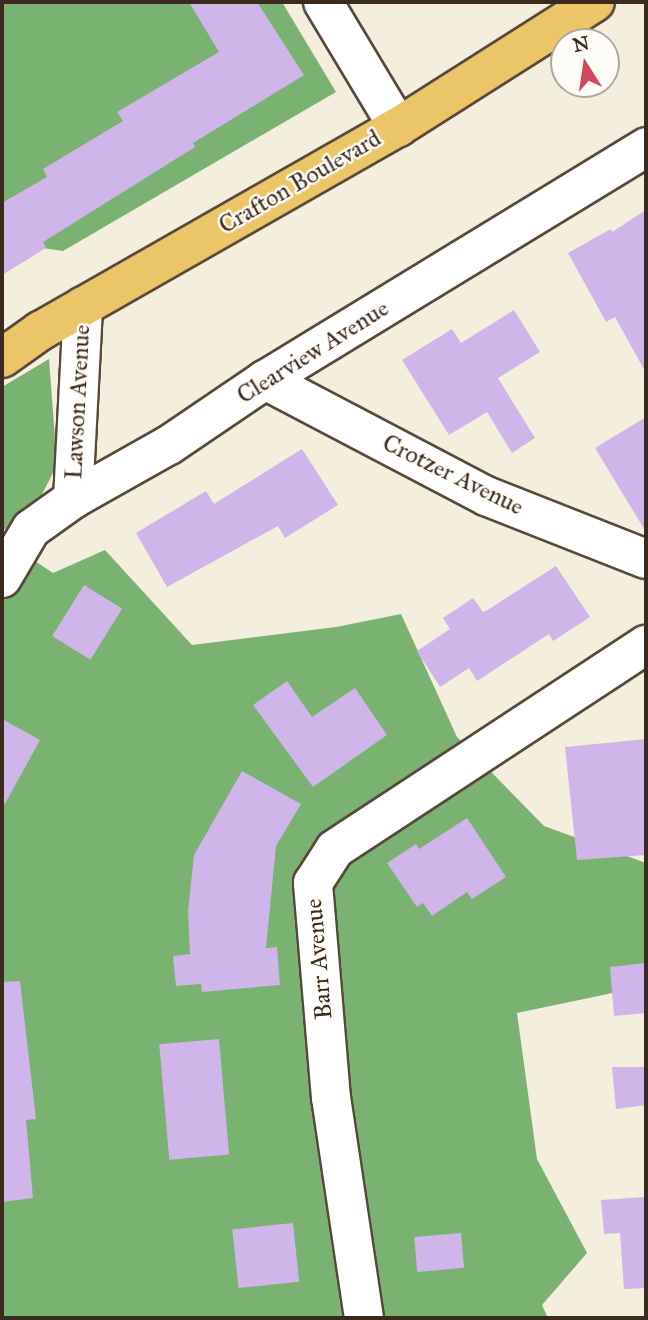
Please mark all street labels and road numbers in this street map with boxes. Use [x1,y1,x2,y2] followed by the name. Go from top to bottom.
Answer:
[214,124,386,240] street label: Crafton Boulevard
[232,294,394,410] street label: Clearview Avenue
[60,324,96,480] street label: Lawson Avenue
[378,428,528,522] street label: Crotzer Avenue
[299,897,339,1021] street label: Barr Avenue

